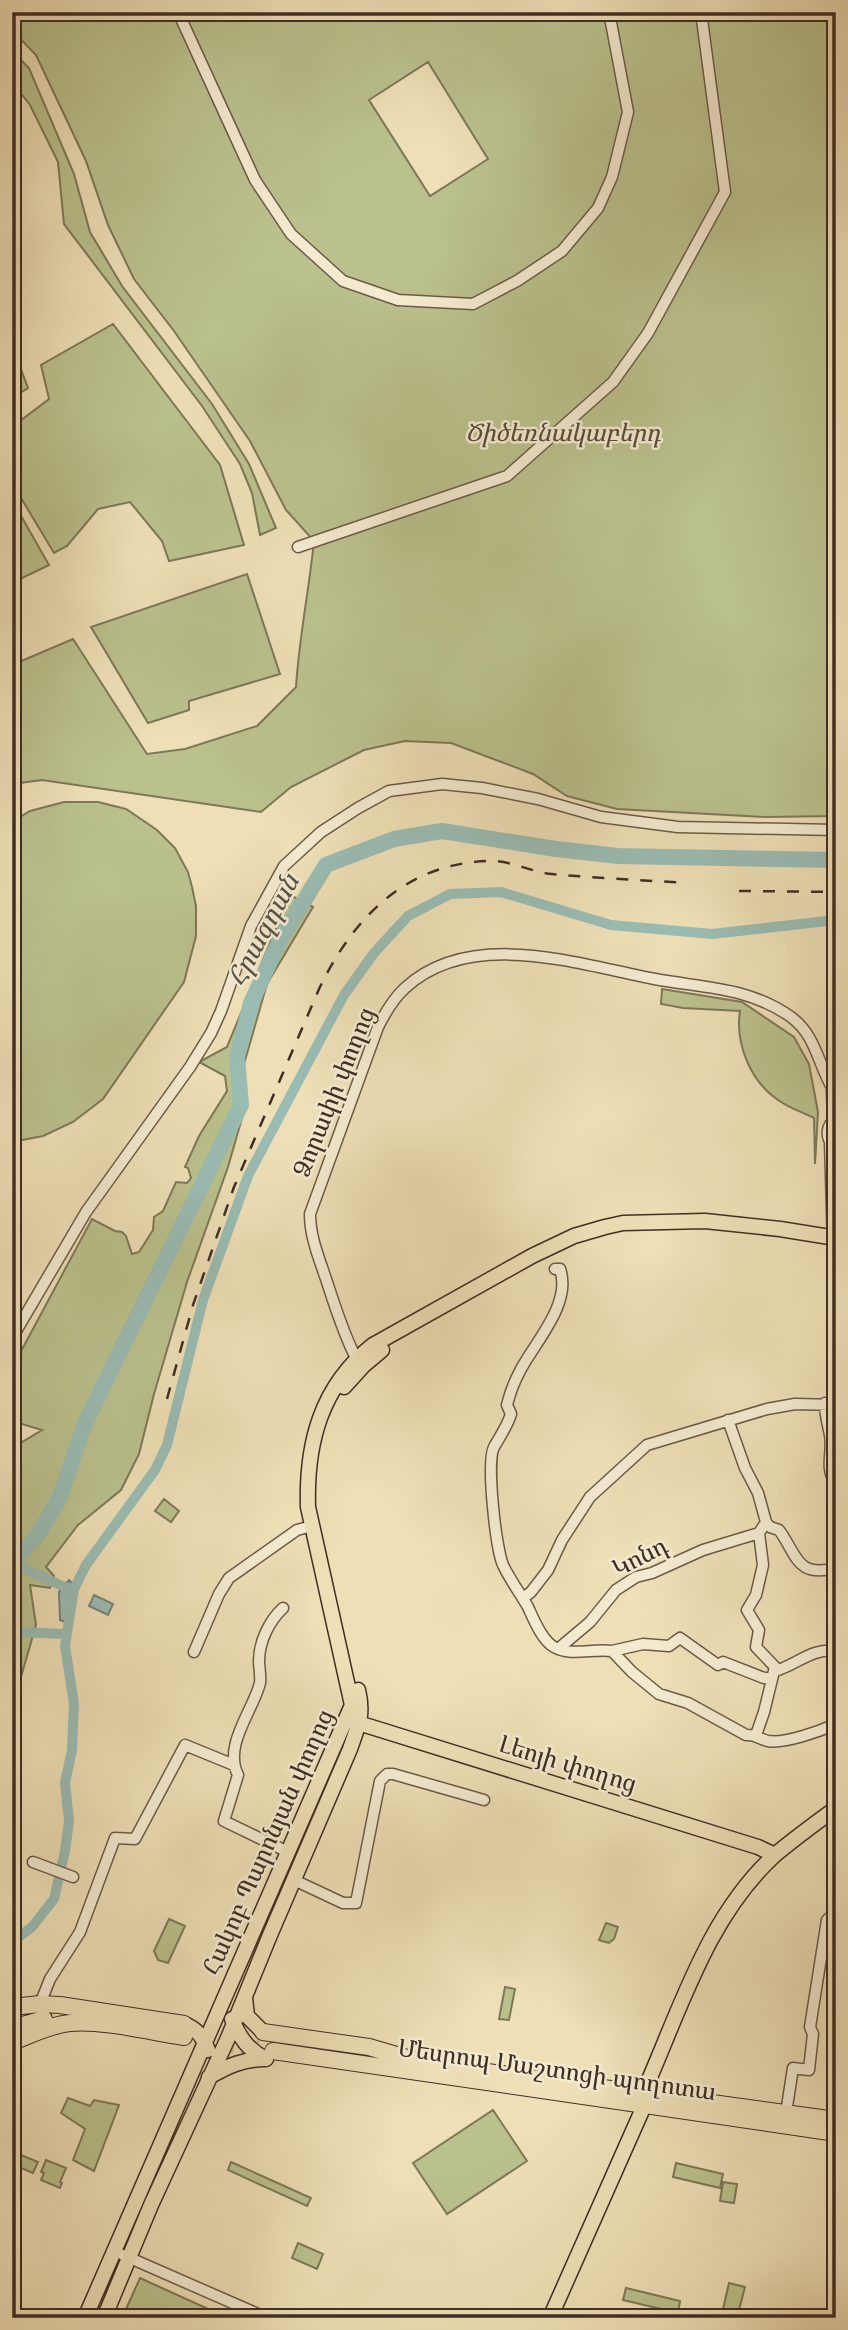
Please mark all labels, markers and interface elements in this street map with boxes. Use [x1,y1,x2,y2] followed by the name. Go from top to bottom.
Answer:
[465,422,661,448] park label: Ծիծեռնակաբերդ
[225,870,306,991] water label: Հրազդան
[291,1005,381,1181] street label: Ձորափի փողոց
[610,1535,673,1583] street label: Կոնդ
[200,1707,339,1979] street label: Հակոբ Պարոնյան փողոց
[496,1734,639,1798] street label: Լեոյի փողոց
[396,2038,717,2106] street label: Մեսրոպ Մաշտոցի պողոտա

